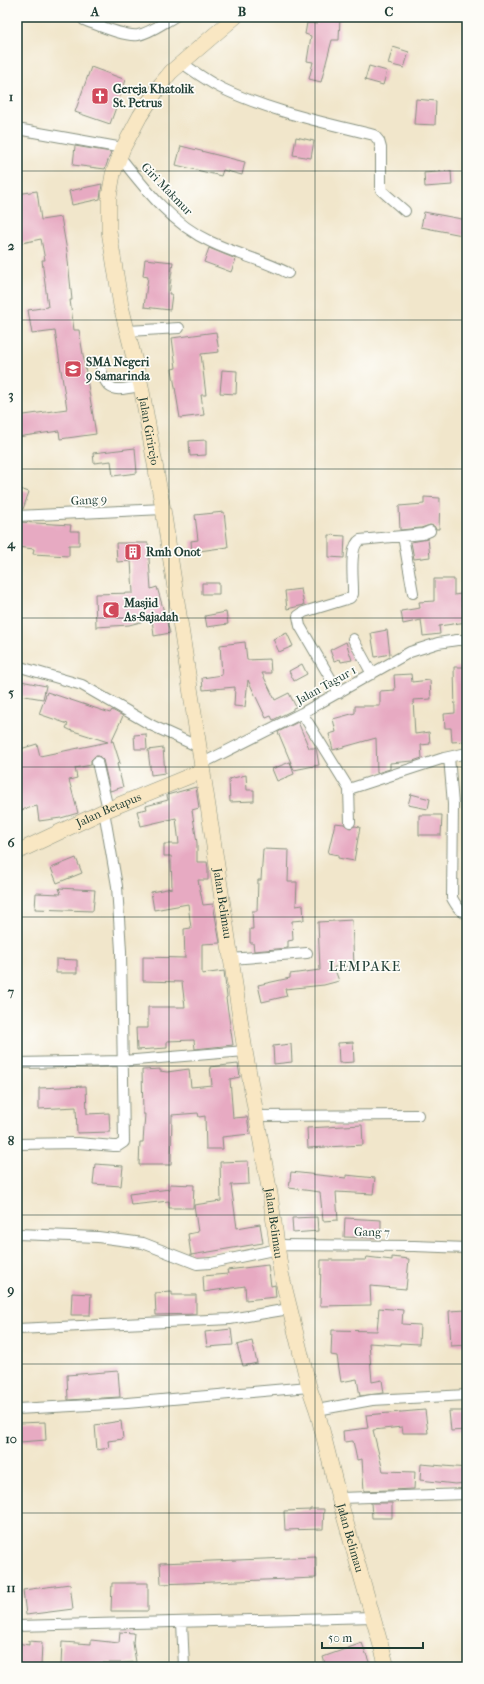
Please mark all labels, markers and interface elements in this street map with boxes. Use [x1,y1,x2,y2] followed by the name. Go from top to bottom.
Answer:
[90,4,100,19] text: A
[238,4,247,19] text: B
[385,4,394,19] text: C
[113,82,195,110] place label: Gereja Khatolik St. Petrus
[90,86,110,106] church icon: Gereja Khatolik St. Petrus
[9,89,14,104] text: 1
[138,160,196,219] street label: Giri Makmur
[8,238,15,253] text: 2
[85,355,150,384] place label: SMA Negeri 9 Samarinda
[63,359,83,379] school or university icon: SMA Negeri 9 Samarinda
[8,387,14,403] text: 3
[136,395,162,466] street label: Jalan Girirejo
[71,492,107,508] street label: Gang 9
[6,536,16,552] text: 4
[123,542,143,562] building icon: Rmh Onot
[146,545,201,559] place label: Rmh Onot
[123,596,179,624] place label: Masjid As-Sajadah
[101,600,121,620] mosque icon: Masjid As-Sajadah
[293,663,358,708] street label: Jalan Tagur 1
[8,685,14,700] text: 5
[73,789,144,831] street label: Jalan Betapus
[7,835,15,850] text: 6
[210,866,235,940] street label: Jalan Belimau
[329,958,401,975] district label: LEMPAKE
[7,984,15,999] text: 7
[8,1133,15,1148] text: 8
[262,1186,286,1260] street label: Jalan Belimau
[354,1225,390,1239] street label: Gang 7
[7,1282,15,1298] text: 9
[5,1431,17,1446] text: 10
[334,1501,367,1574] street label: Jalan Belimau
[6,1580,16,1595] text: 11
[322,1624,423,1650] scale bar
[328,1631,352,1645] text: 50 m

